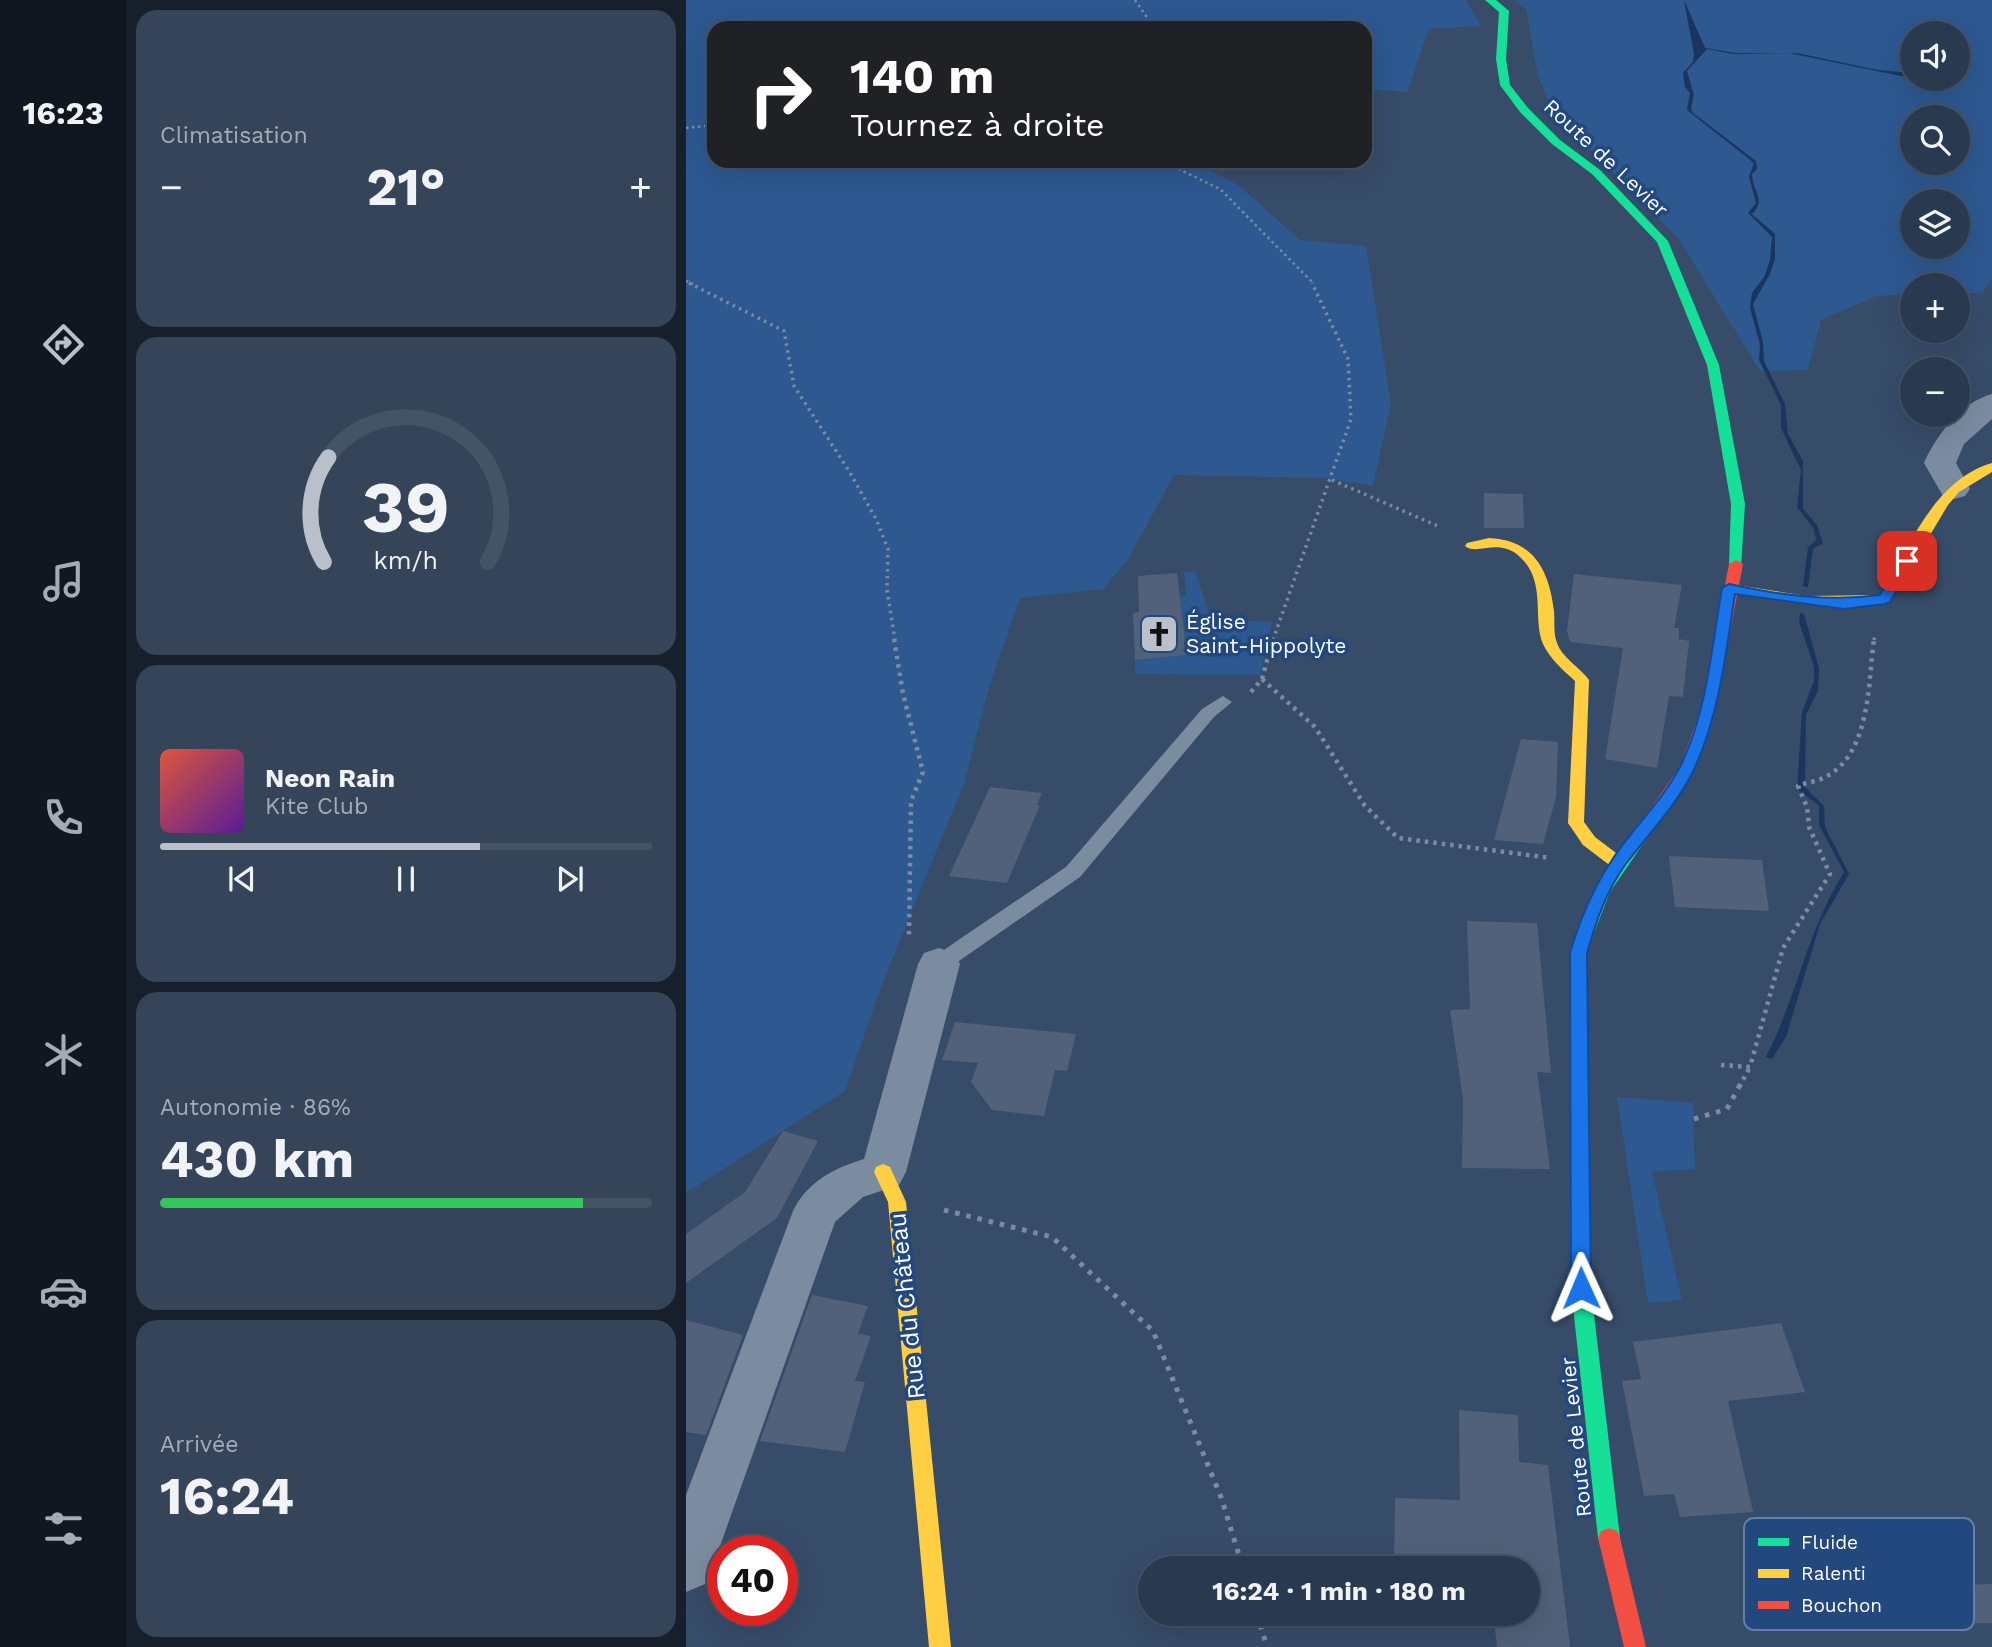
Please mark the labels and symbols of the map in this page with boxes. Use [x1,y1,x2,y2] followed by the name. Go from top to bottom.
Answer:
[1539,94,1674,222] street label: Route de Levier
[1877,531,1937,591] pin
[1186,609,1346,658] place label: Église Saint-Hippolyte
[1138,613,1180,655] church icon: Église Saint-Hippolyte
[883,1211,931,1401] street label: Rue du Château
[1544,1251,1618,1325] position arrow
[1555,1355,1596,1518] street label: Route de Levier
[1744,1518,1974,1630] legend
[1801,1531,1858,1554] text: Fluide
[707,1535,798,1626] speed limit sign: 40
[1801,1562,1866,1585] text: Ralenti
[1801,1594,1882,1617] text: Bouchon

